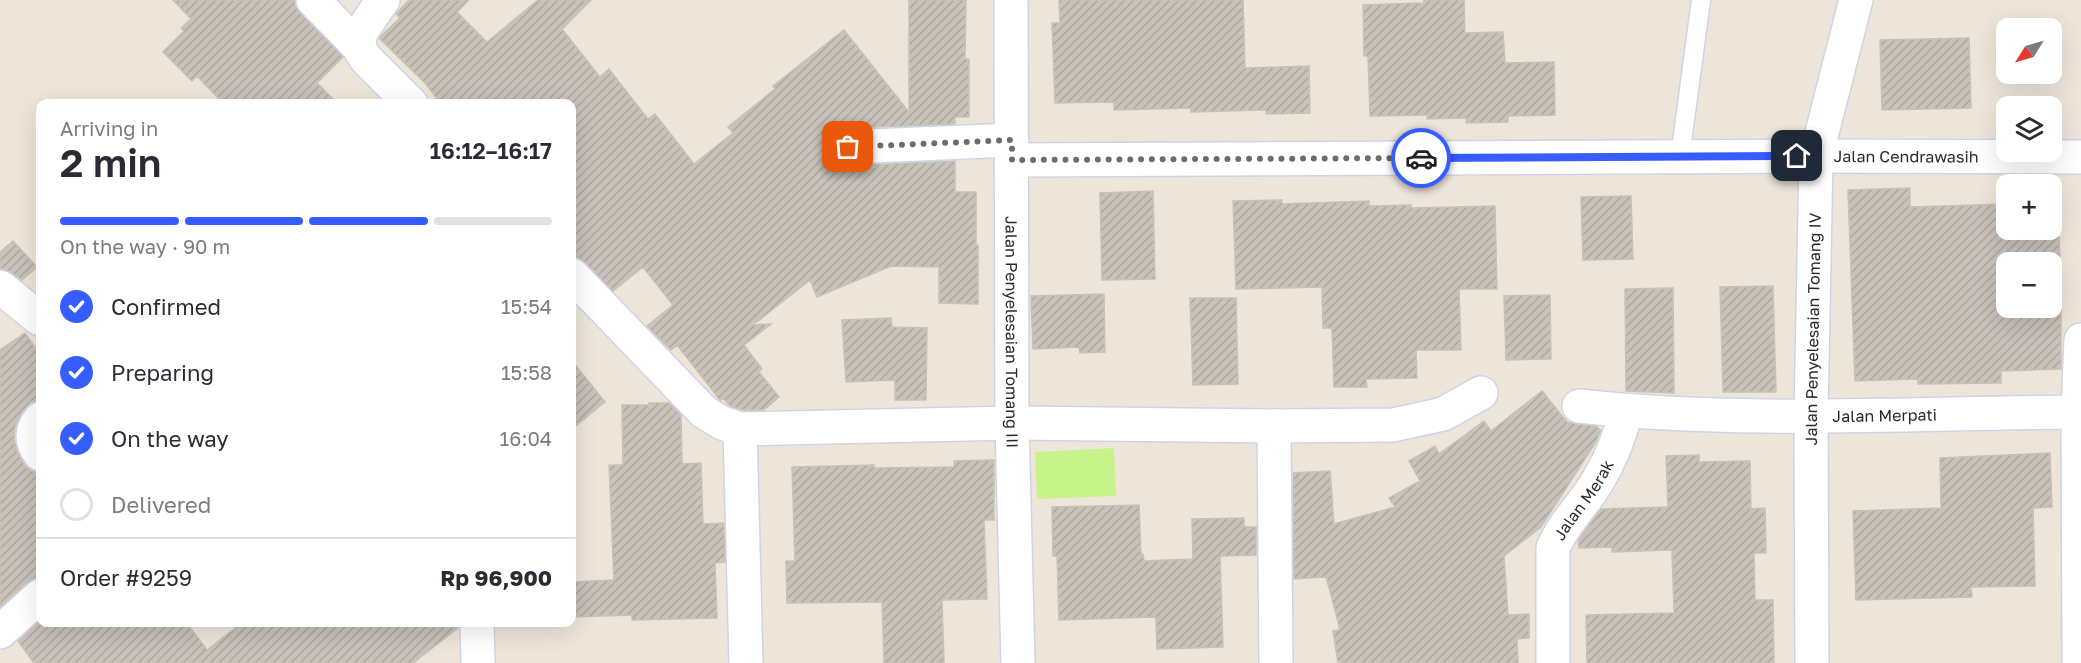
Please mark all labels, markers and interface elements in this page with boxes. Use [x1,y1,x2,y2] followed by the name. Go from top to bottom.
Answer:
[1996,18,2062,84] north arrow
[1996,18,2062,318] map controls
[1996,96,2062,162] button: layers
[60,116,158,140] text: Arriving in
[822,121,873,172] pin
[1391,128,1451,188] courier
[831,130,864,163] icon: bag
[1771,130,1822,181] pin
[430,137,552,164] text: 16:12–16:17
[60,139,161,186] text: 2 min
[1780,139,1813,172] icon: home
[1405,142,1438,175] icon: car
[1833,146,1979,167] street label: Jalan Cendrawasih
[1996,174,2062,240] button: +
[1801,212,1825,445] street label: Jalan Penyelesaian Tomang IV
[1002,216,1023,448] street label: Jalan Penyelesaian Tomang III
[60,234,230,258] text: On the way · 90 m
[1996,252,2062,318] button: −
[60,290,93,323] icon: check
[111,293,221,320] text: Confirmed
[501,294,552,318] text: 15:54
[60,356,93,389] icon: check
[111,359,214,386] text: Preparing
[501,360,552,384] text: 15:58
[1832,404,1937,426] street label: Jalan Merpati
[60,422,93,455] icon: check
[111,425,229,452] text: On the way
[500,426,552,450] text: 16:04
[1549,456,1618,544] street label: Jalan Merak
[111,491,211,518] text: Delivered
[60,564,192,591] text: Order #9259
[440,564,552,591] text: Rp 96,900

